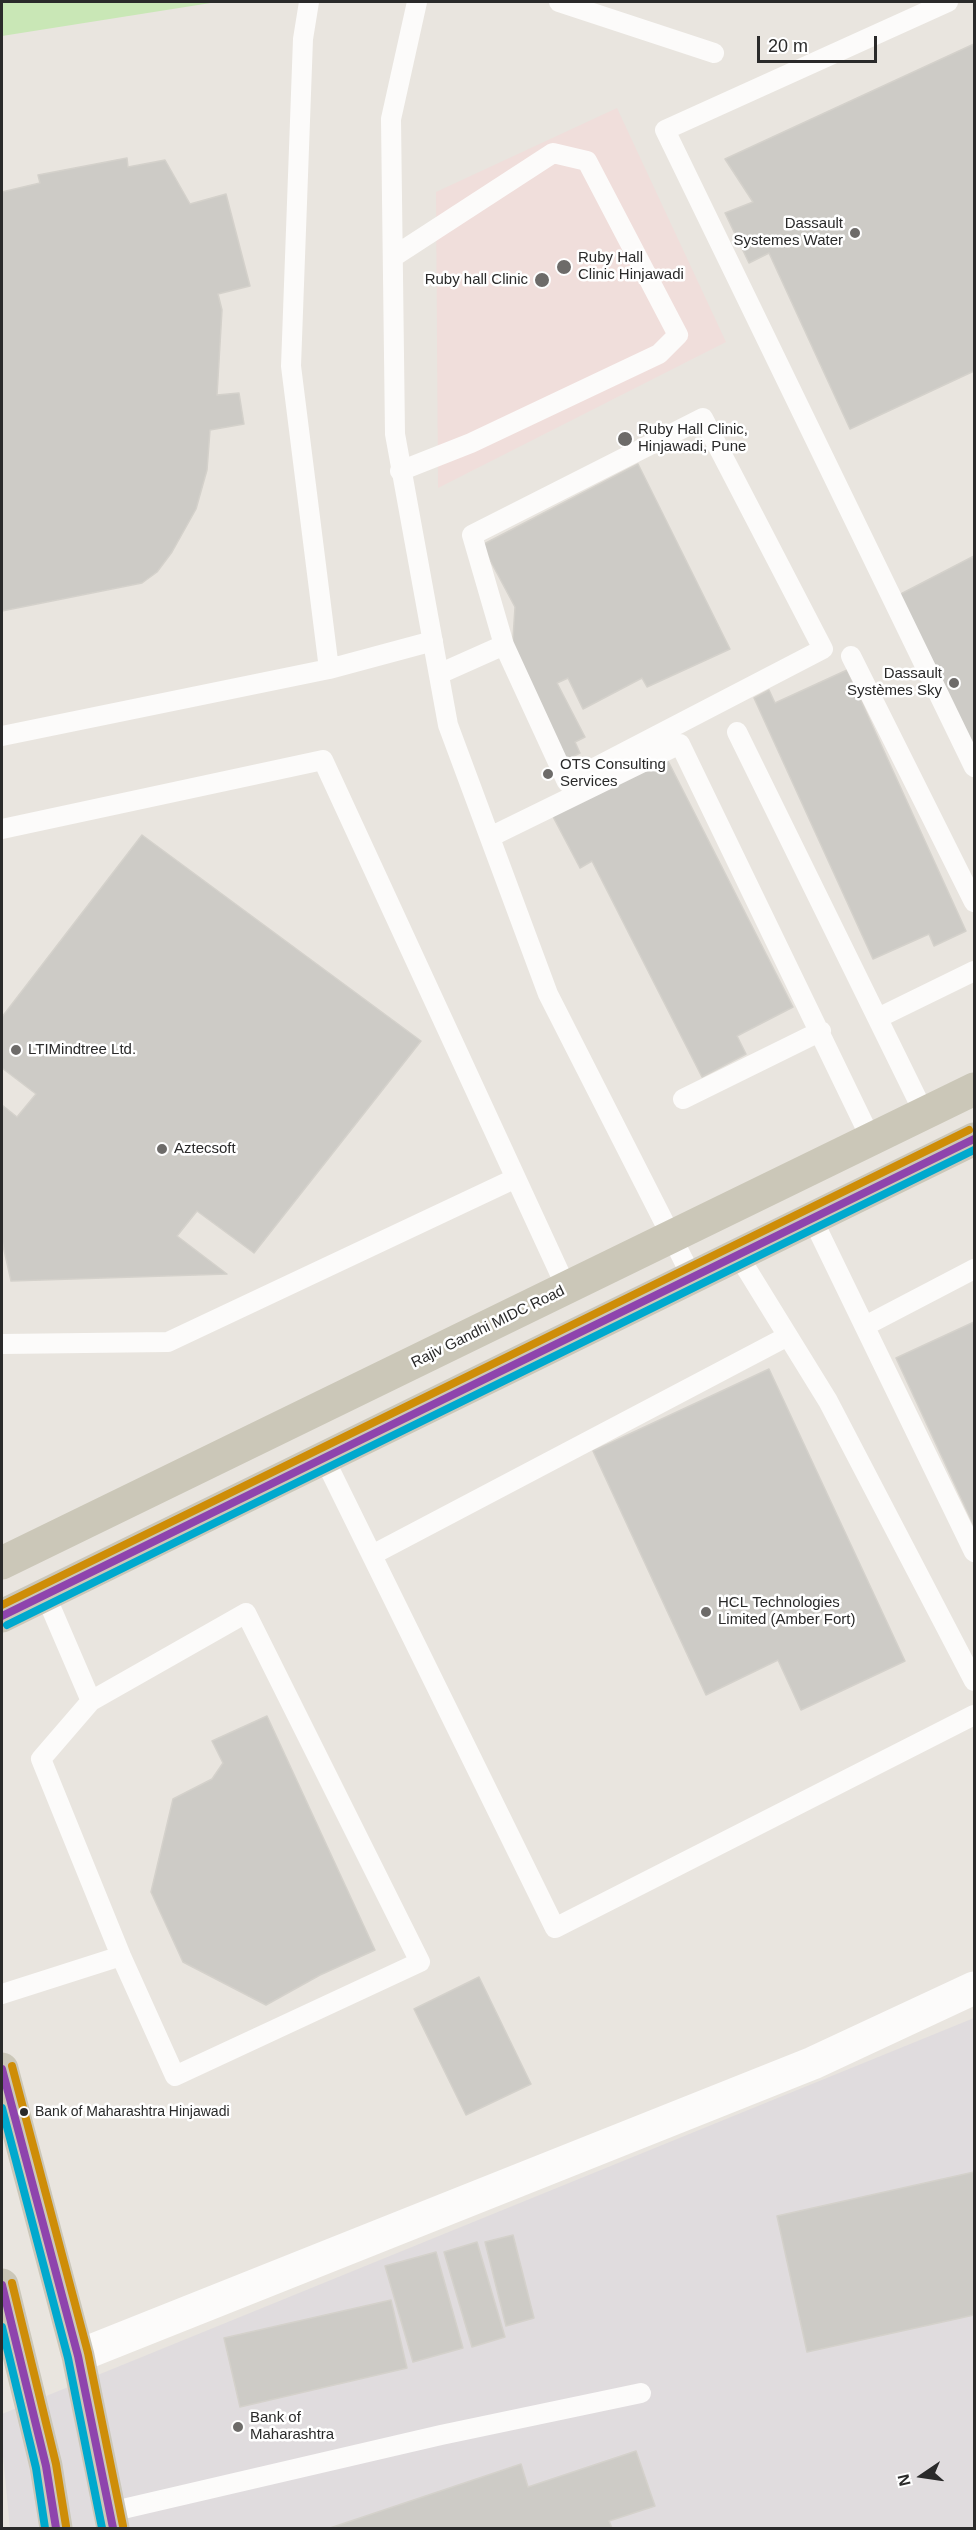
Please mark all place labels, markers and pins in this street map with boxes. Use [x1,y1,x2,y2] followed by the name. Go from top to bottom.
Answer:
[734,215,843,250] place label: Dassault Systemes Water
[848,226,862,240] marker: Dassault Systemes Water
[578,249,684,284] place label: Ruby Hall Clinic Hinjawadi
[555,258,573,276] marker: Ruby Hall Clinic Hinjawadi
[425,271,528,289] place label: Ruby hall Clinic
[533,271,551,289] marker: Ruby hall Clinic
[638,421,748,456] place label: Ruby Hall Clinic, Hinjawadi, Pune
[616,430,634,448] marker: Ruby Hall Clinic, Hinjawadi, Pune
[847,665,942,700] place label: Dassault Systèmes Sky
[947,676,961,690] marker: Dassault Systèmes Sky
[560,756,666,791] place label: OTS Consulting Services
[541,767,555,781] marker: OTS Consulting Services
[28,1041,136,1059] place label: LTIMindtree Ltd.
[9,1043,23,1057] marker: LTIMindtree Ltd.
[174,1140,236,1158] place label: Aztecsoft
[155,1142,169,1156] marker: Aztecsoft
[718,1594,856,1629] place label: HCL Technologies Limited (Amber Fort)
[699,1605,713,1619] marker: HCL Technologies Limited (Amber Fort)
[35,2104,230,2120] place label: Bank of Maharashtra Hinjawadi
[18,2106,30,2118] marker: Bank of Maharashtra Hinjawadi
[250,2409,334,2444] place label: Bank of Maharashtra
[231,2420,245,2434] marker: Bank of Maharashtra

